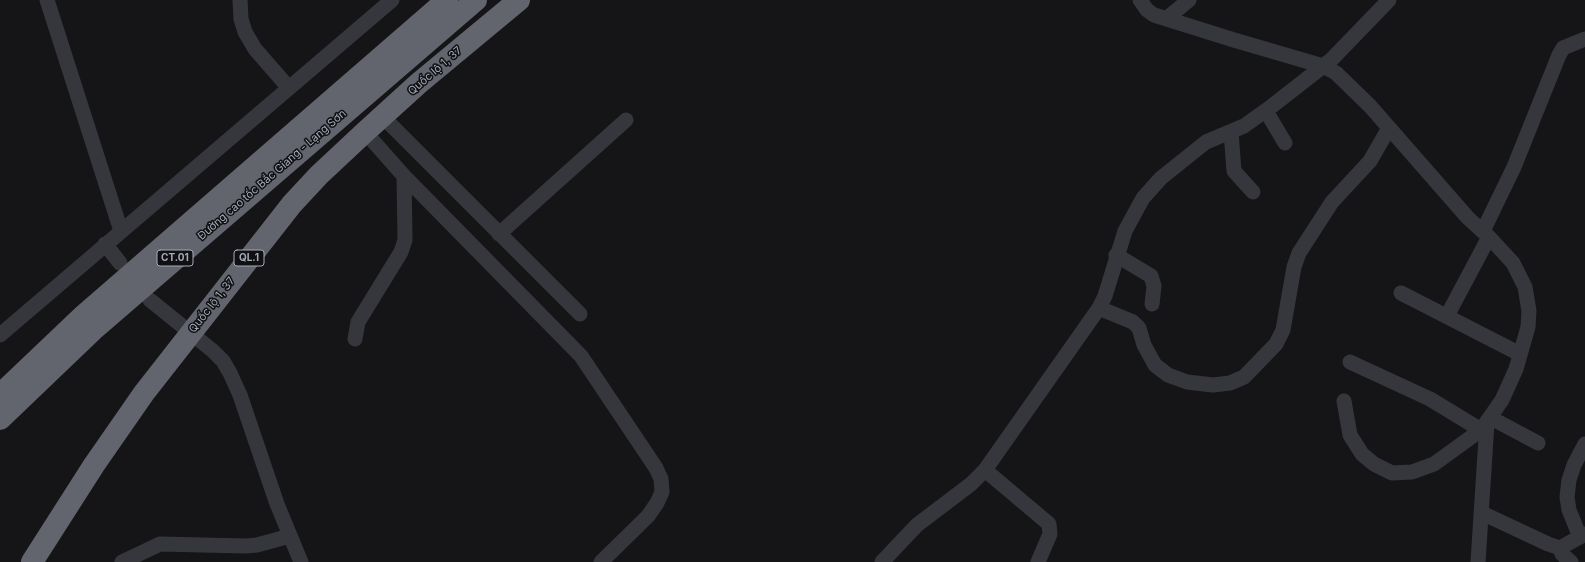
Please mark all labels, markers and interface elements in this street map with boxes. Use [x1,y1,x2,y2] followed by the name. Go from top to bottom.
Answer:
[405,44,465,98] street label: Quốc lộ 1, 37
[195,107,349,243] street label: Đường cao tốc Bắc Giang - Lạng Sơn
[157,250,193,266] road number: CT.01
[234,250,264,266] road number: QL.1
[186,275,238,335] street label: Quốc lộ 1, 37

